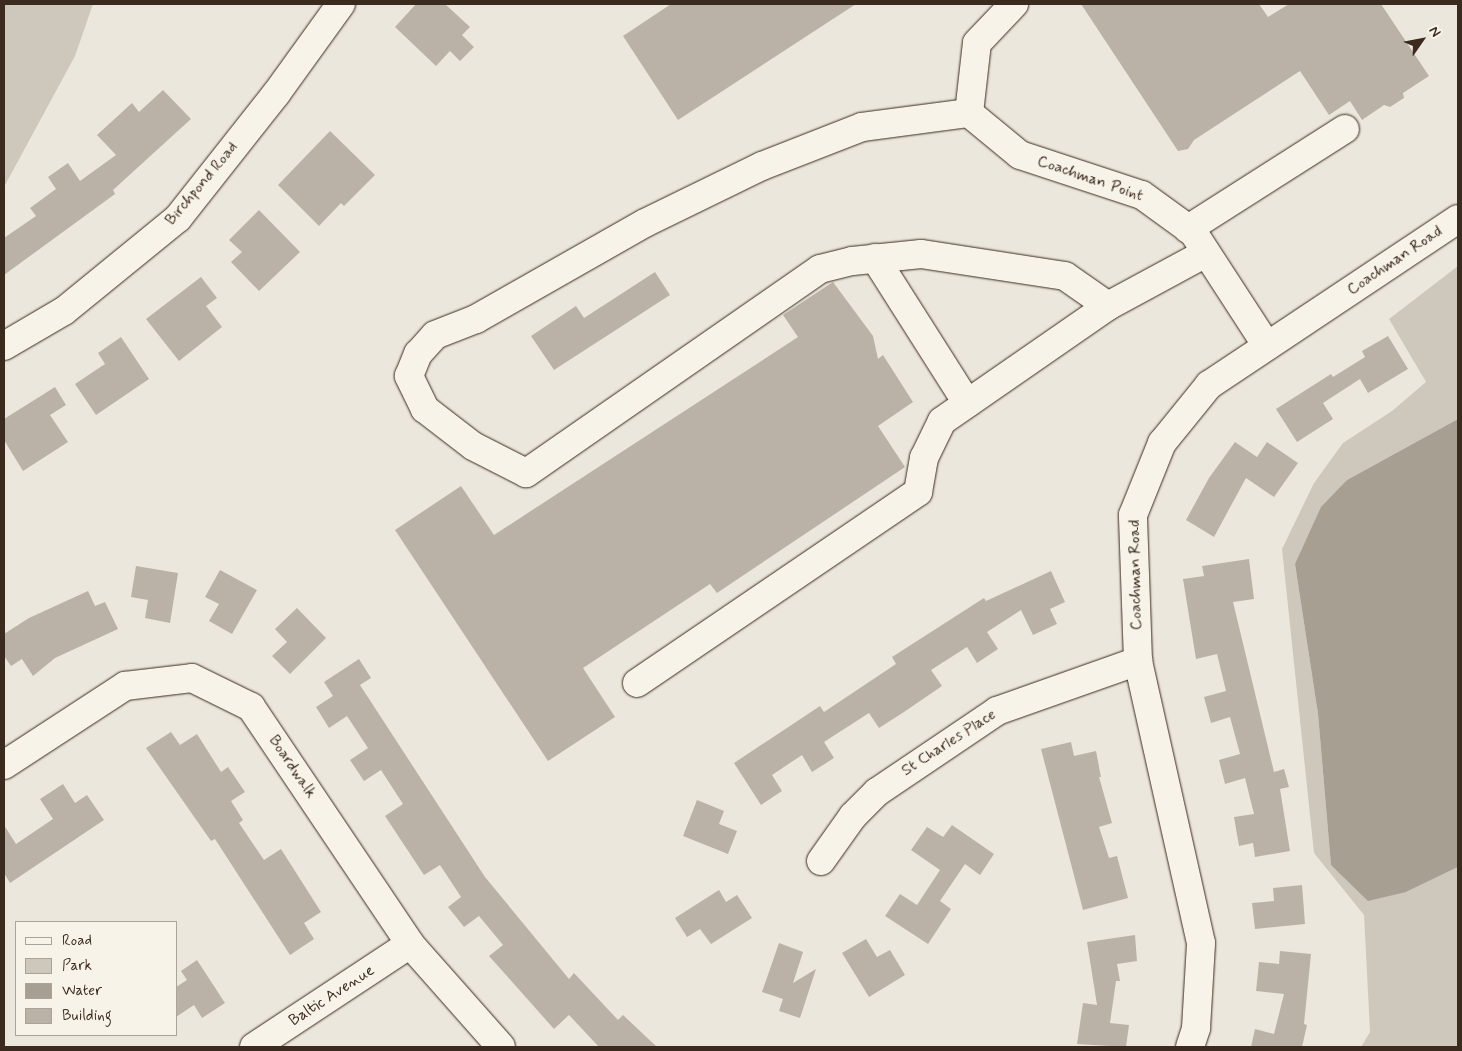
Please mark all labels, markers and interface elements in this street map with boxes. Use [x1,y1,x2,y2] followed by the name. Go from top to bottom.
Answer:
[1397,15,1447,65] north arrow
[1424,23,1445,41] text: N
[162,138,242,230] street label: Birchpond Road
[1035,152,1145,206] street label: Coachman Point
[1345,223,1445,299] street label: Coachman Road
[1125,521,1147,629] street label: Coachman Road
[896,704,1002,782] street label: St Charles Place
[264,732,320,802] street label: Boardwalk
[15,921,178,1036] legend
[62,931,92,951] text: Road
[62,956,92,976] text: Park
[288,962,376,1030] street label: Baltic Avenue
[62,981,102,1001] text: Water
[62,1006,112,1026] text: Building

